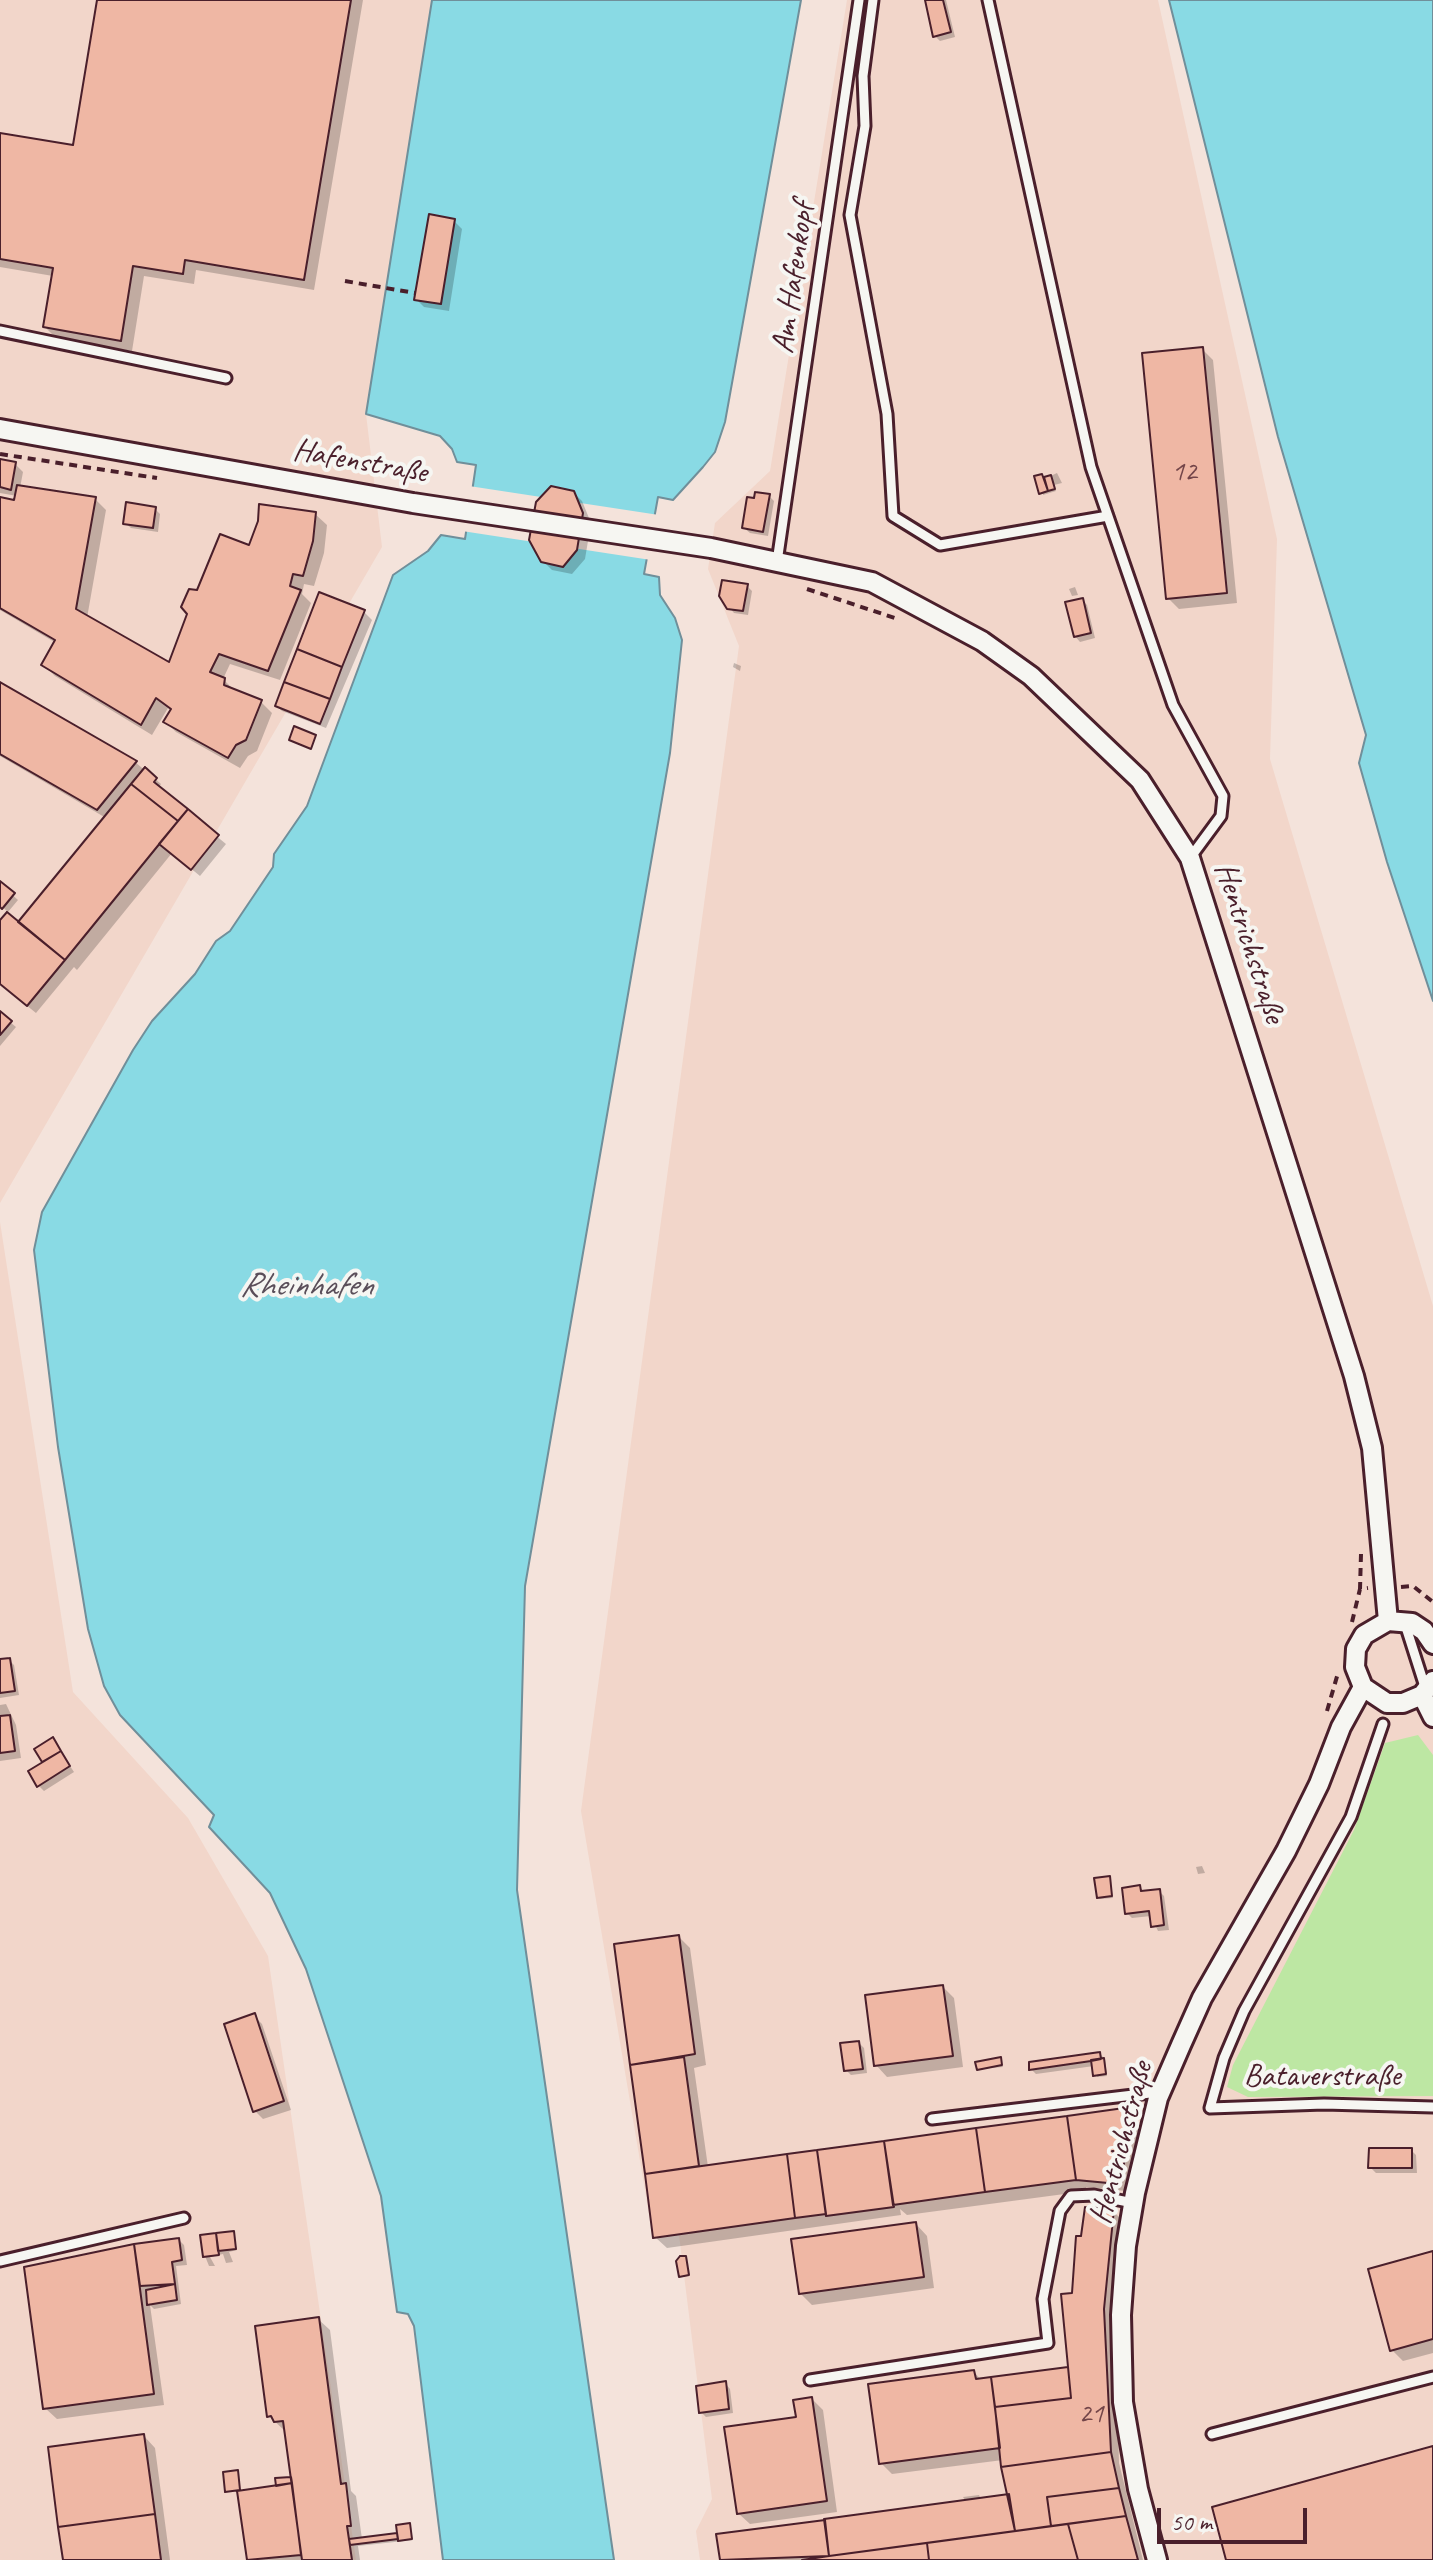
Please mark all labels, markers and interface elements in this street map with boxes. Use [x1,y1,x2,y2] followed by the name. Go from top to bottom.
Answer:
[764,200,824,356] street label: Am Hafenkopf
[290,431,430,493] street label: Hafenstraße
[1171,456,1197,490] house number: 12
[1205,858,1293,1028] street label: Hentrichstraße
[240,1266,372,1306] water label: Rheinhafen
[1082,2058,1162,2228] street label: Hentrichstraße
[1244,2058,1400,2096] street label: Bataverstraße
[1078,2398,1104,2432] house number: 21
[1161,2492,1311,2542] scale bar
[1171,2507,1212,2537] text: 50 m

